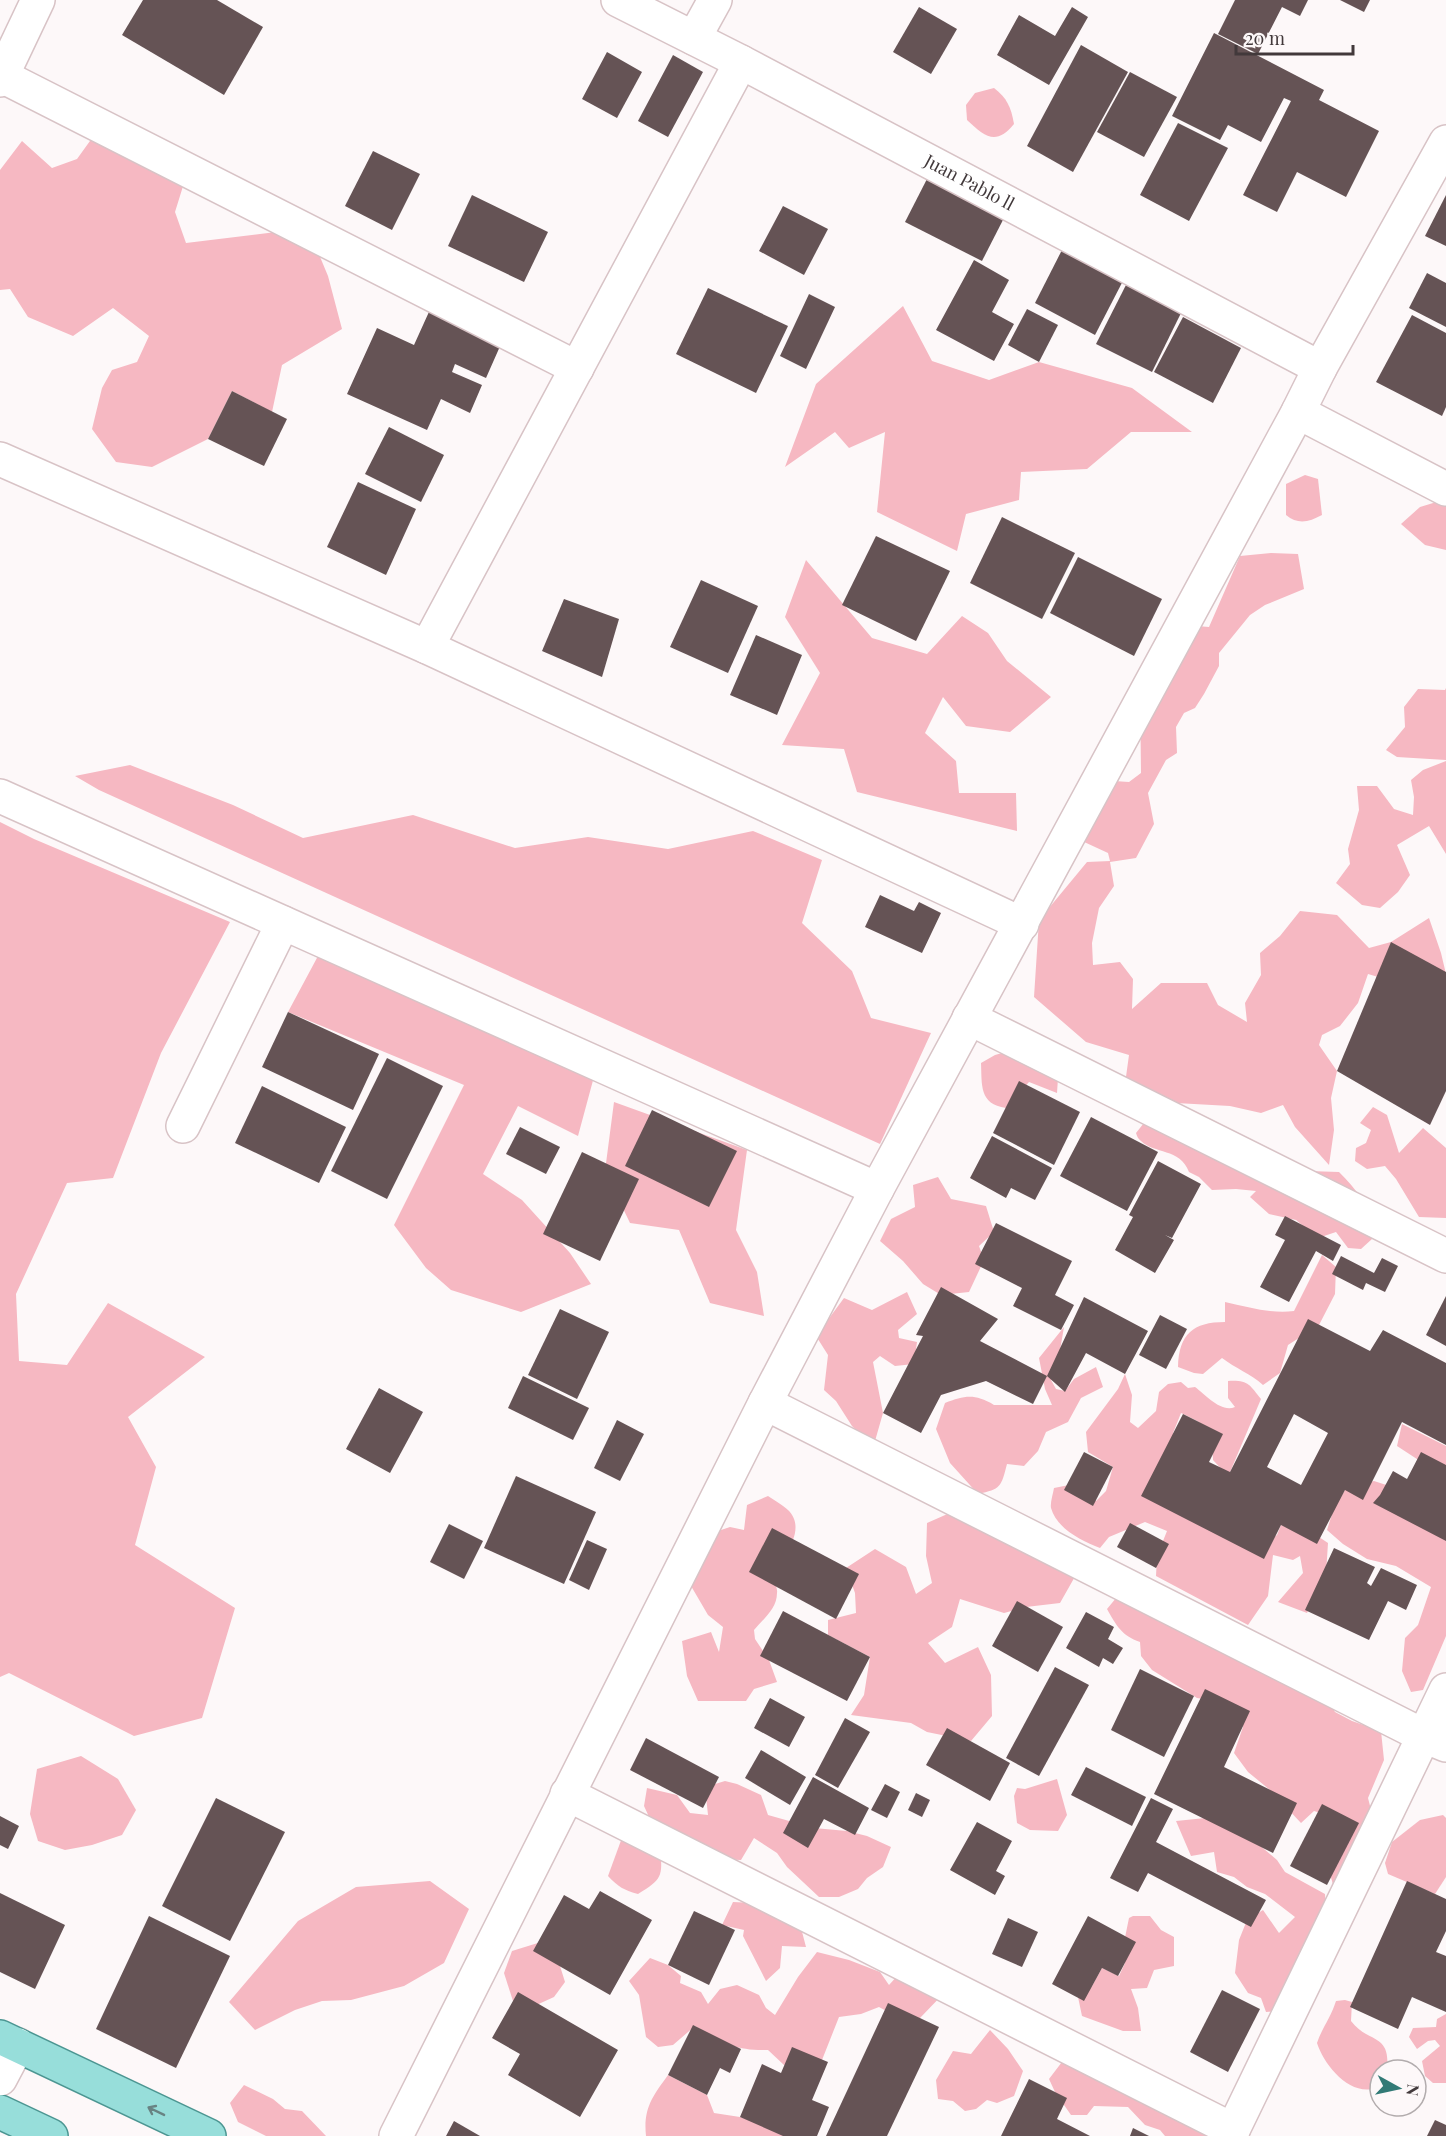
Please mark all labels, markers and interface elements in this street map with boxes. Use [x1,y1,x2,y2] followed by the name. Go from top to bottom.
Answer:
[1236,18,1353,56] scale bar
[1245,26,1285,50] text: 20 m
[920,148,1019,215] street label: Juan Pablo ll
[1368,2058,1428,2118] north arrow
[1402,2083,1425,2098] text: N
[147,2104,165,2116] one-way arrow

